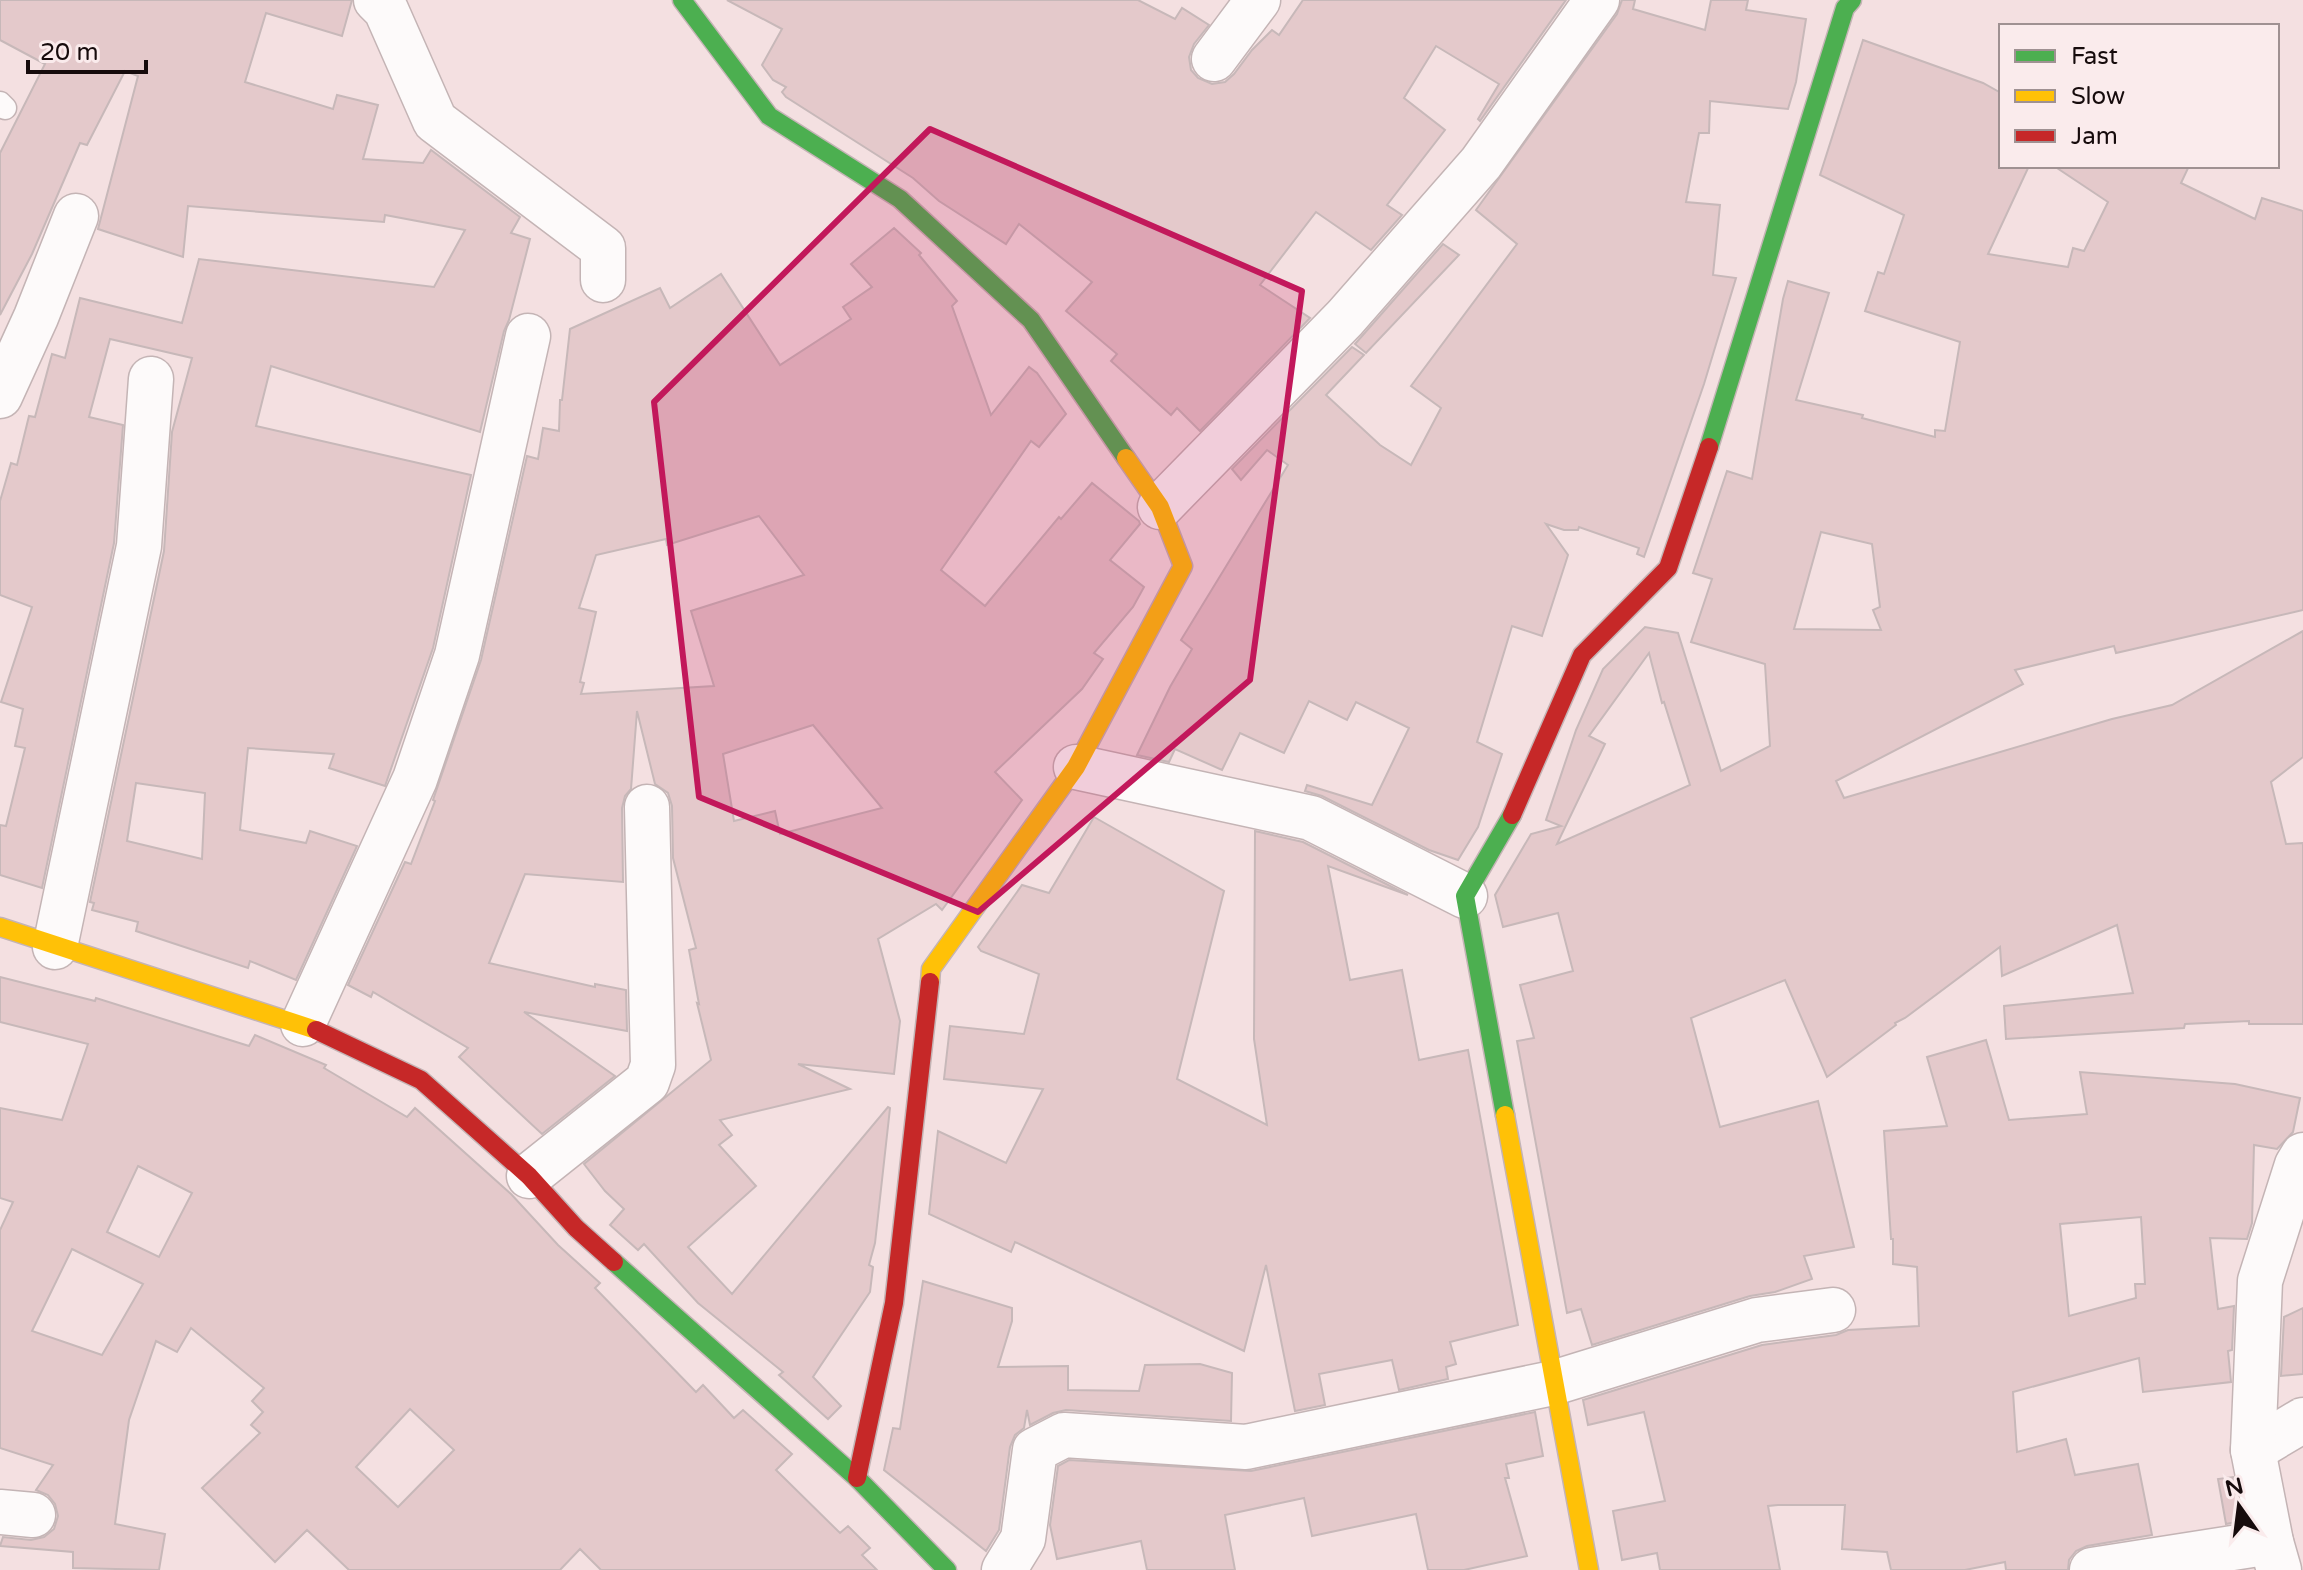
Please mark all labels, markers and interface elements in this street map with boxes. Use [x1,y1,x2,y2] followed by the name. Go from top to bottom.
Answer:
[28,24,146,74] scale bar
[1999,24,2279,168] legend
[40,38,98,67] text: 20 m
[2071,42,2118,71] text: Fast
[2071,82,2125,111] text: Slow
[2071,122,2118,151] text: Jam
[2199,1466,2279,1546] north arrow
[2223,1473,2246,1502] text: N

